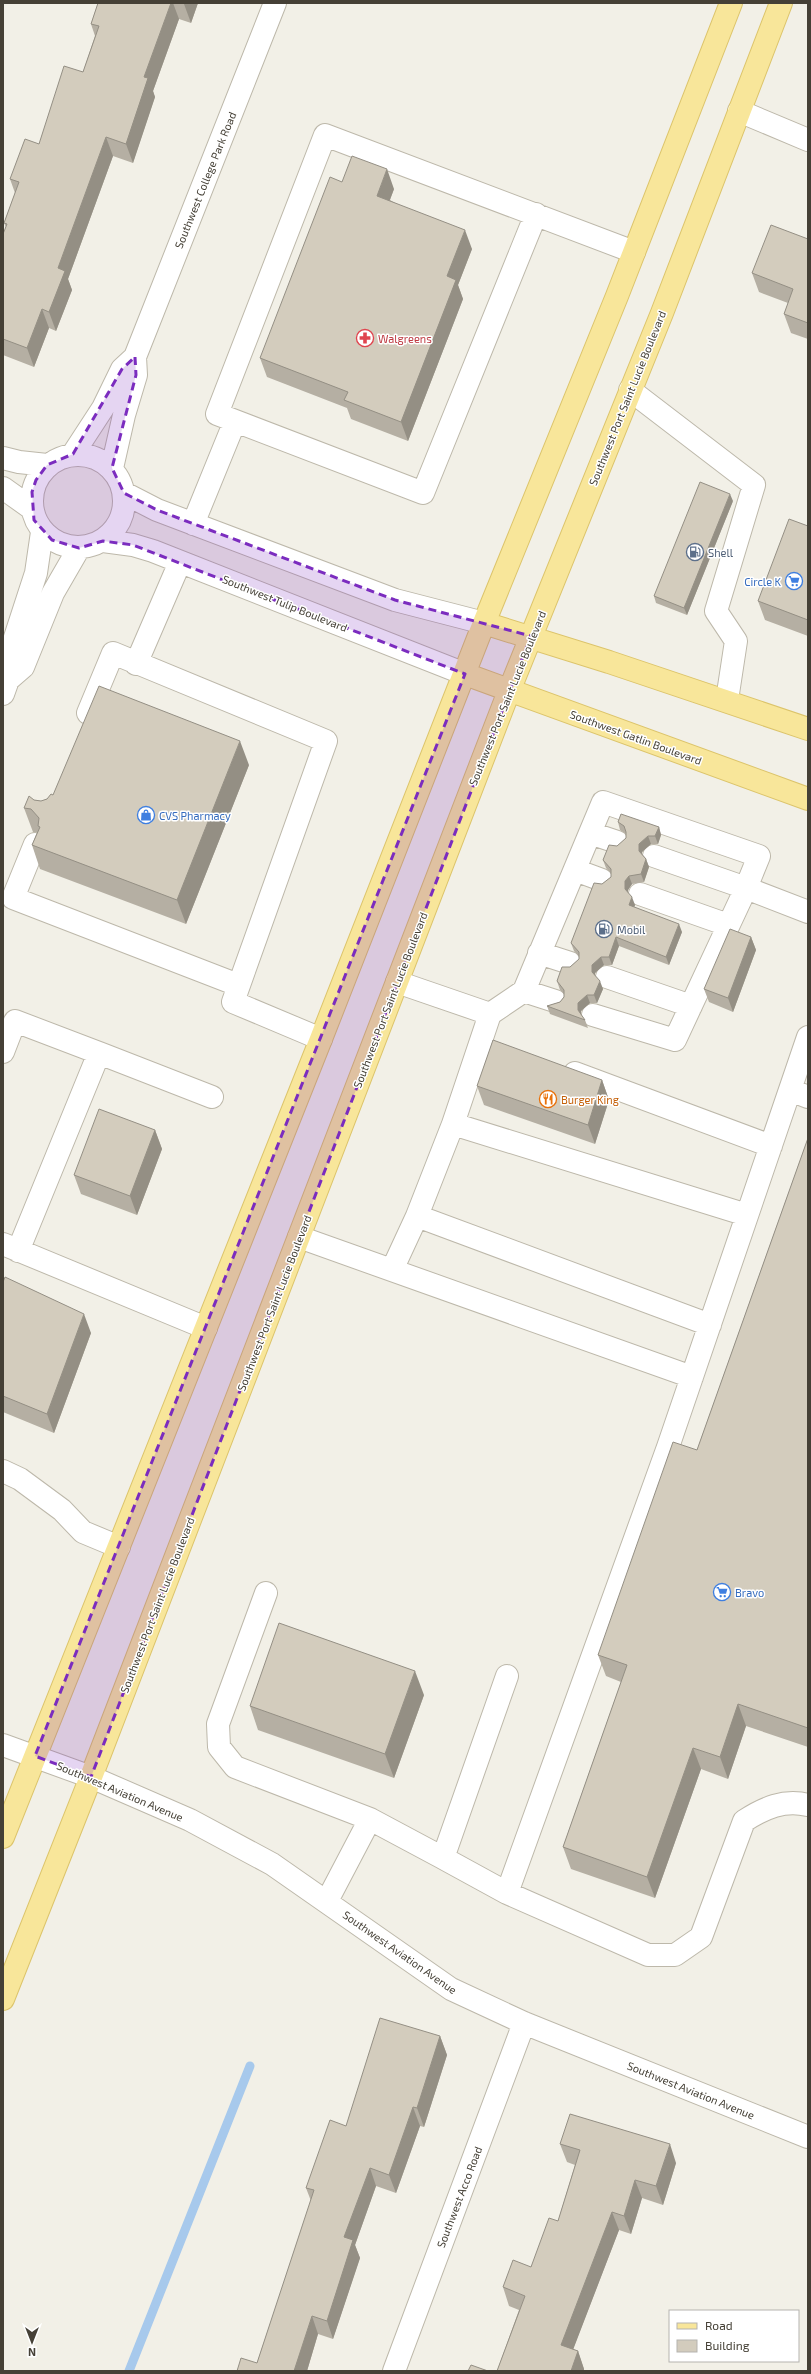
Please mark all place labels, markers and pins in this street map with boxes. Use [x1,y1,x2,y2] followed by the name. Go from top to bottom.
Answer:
[355,328,375,348] pharmacy icon: Walgreens
[378,332,432,345] place label: Walgreens
[685,542,705,562] fuel station icon: Shell
[708,546,734,559] place label: Shell
[784,571,804,591] supermarket icon: Circle K
[744,575,781,588] place label: Circle K
[136,805,156,825] shop icon: CVS Pharmacy
[159,809,231,822] place label: CVS Pharmacy
[594,919,614,939] fuel station icon: Mobil
[617,923,646,936] place label: Mobil
[538,1089,558,1109] restaurant icon: Burger King
[561,1093,619,1106] place label: Burger King
[712,1582,732,1602] supermarket icon: Bravo
[735,1586,764,1599] place label: Bravo

